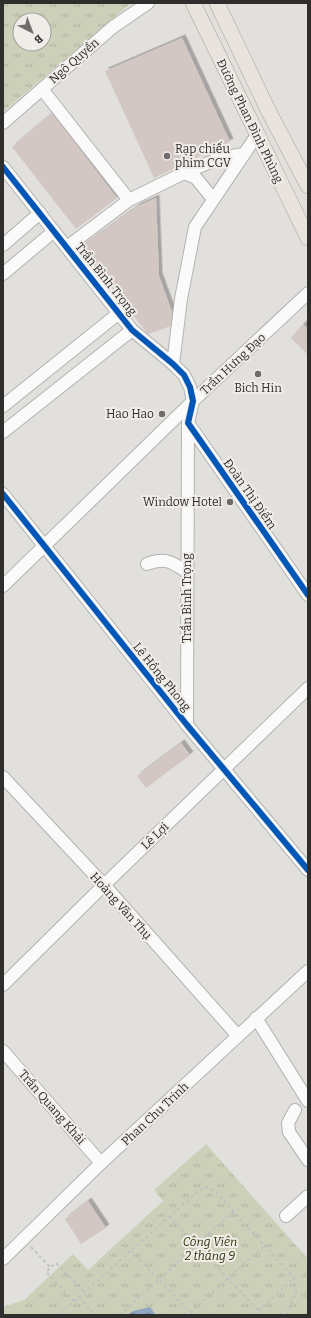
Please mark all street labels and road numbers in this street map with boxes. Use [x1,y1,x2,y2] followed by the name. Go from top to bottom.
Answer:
[46,35,102,86] street label: Ngô Quyền
[214,57,286,186] street label: Đường Phan Đình Phùng
[72,239,141,318] street label: Trần Bình Trọng
[197,329,269,398] street label: Trần Hưng Đạo
[221,456,280,532] street label: Đoàn Thị Điểm
[179,553,194,643] street label: Trần Bình Trọng
[130,639,195,714] street label: Lê Hồng Phong
[138,819,172,852] street label: Lê Lợi
[87,870,155,943] street label: Hoàng Văn Thụ
[16,1066,89,1147] street label: Trần Quang Khải
[119,1079,192,1149] street label: Phan Chu Trinh

